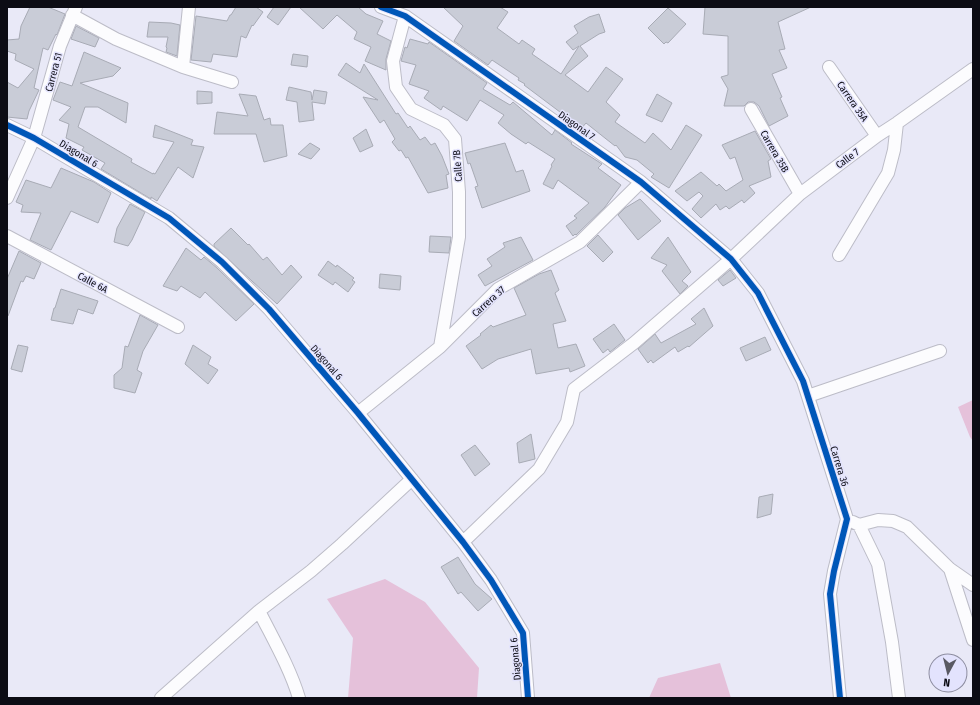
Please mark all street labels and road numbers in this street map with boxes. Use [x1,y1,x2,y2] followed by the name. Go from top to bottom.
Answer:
[43,51,65,93] street label: Carrera 51
[834,79,871,125] street label: Carrera 35A
[556,109,597,143] street label: Diagonal 7
[757,128,791,175] street label: Carrera 35B
[57,138,100,170] street label: Diagonal 6
[833,146,862,172] street label: Calle 7
[451,149,465,182] street label: Calle 7B
[75,270,110,296] street label: Calle 6A
[470,284,508,320] street label: Carrera 37
[308,343,345,383] street label: Diagonal 6
[827,445,851,488] street label: Carrera 36
[508,637,524,681] street label: Diagonal 6

